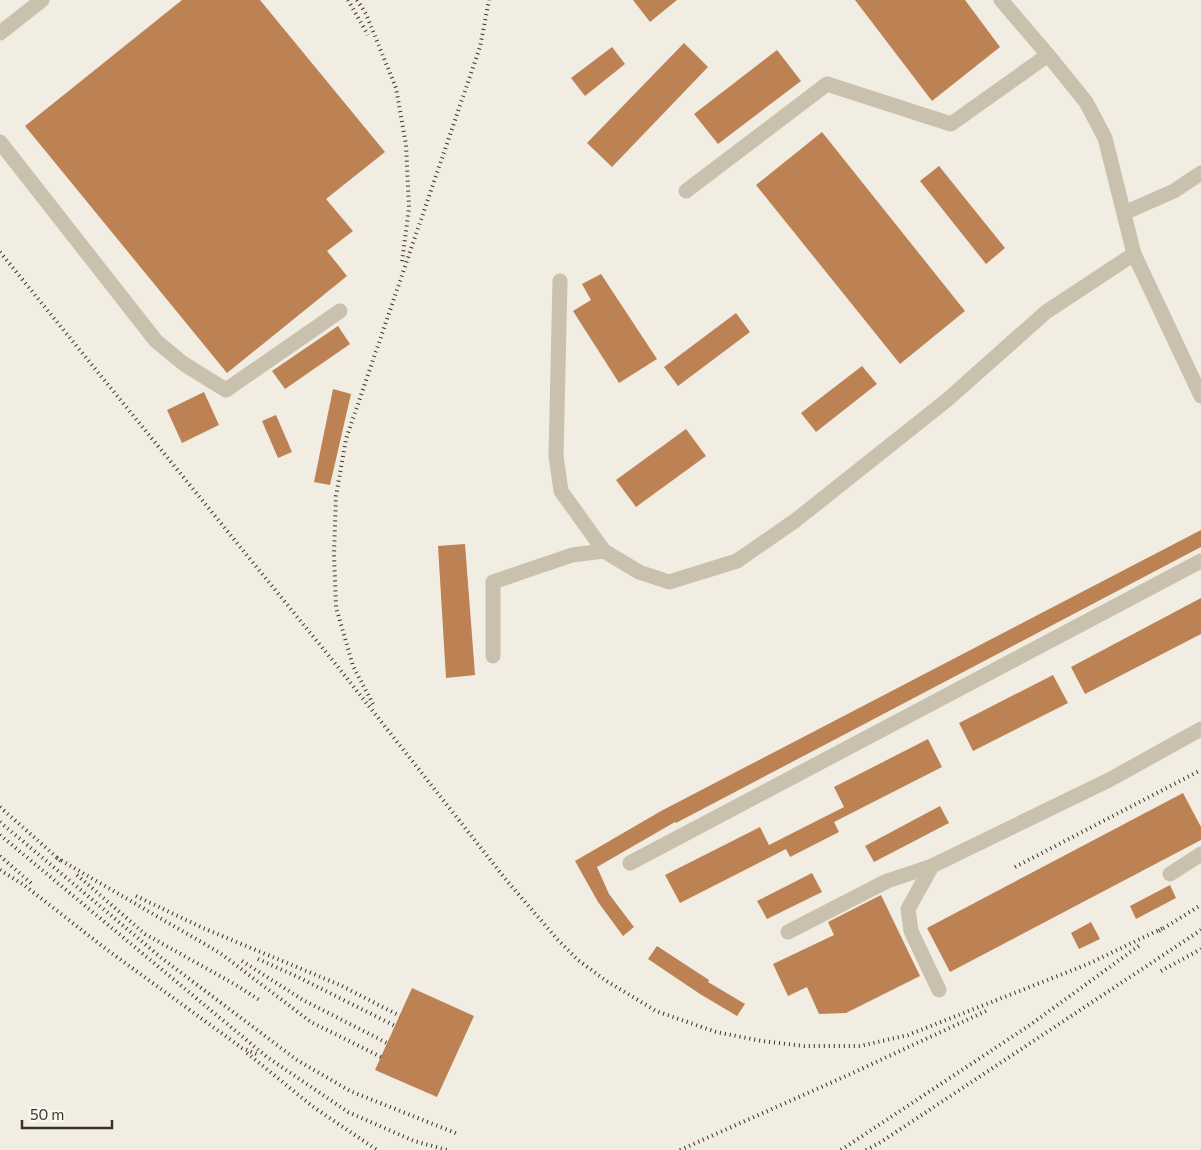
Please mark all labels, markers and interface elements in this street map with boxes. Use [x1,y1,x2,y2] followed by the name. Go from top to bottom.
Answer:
[22,1098,112,1130] scale bar
[30,1105,64,1123] text: 50 m

